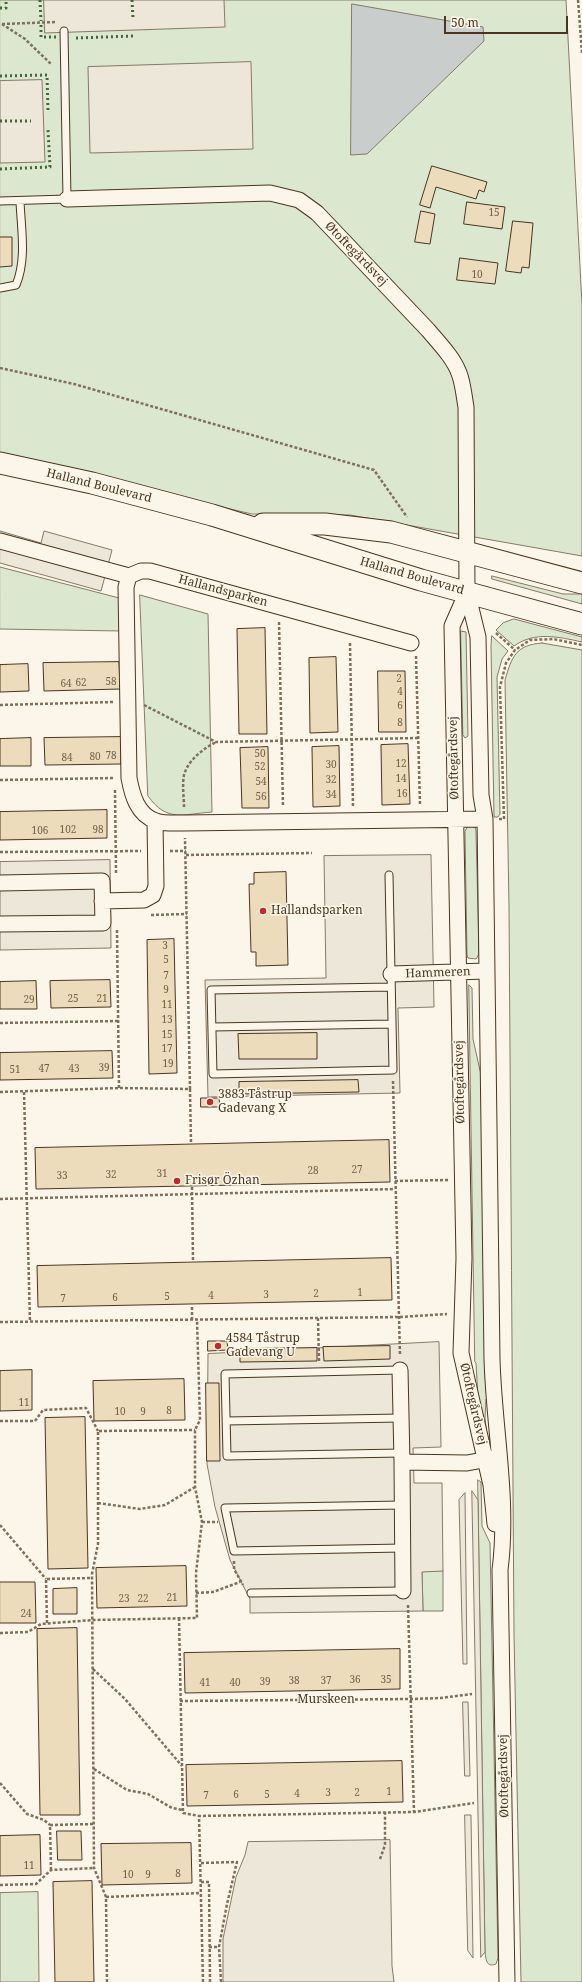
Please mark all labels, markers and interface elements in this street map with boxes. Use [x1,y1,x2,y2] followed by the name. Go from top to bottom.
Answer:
[446,8,570,34] scale bar
[451,14,479,31] text: 50 m
[488,207,500,219] house number: 15
[322,219,390,289] street label: Øtoftegårdsvej
[471,269,483,281] house number: 10
[45,466,153,506] street label: Halland Boulevard
[358,554,466,598] street label: Halland Boulevard
[177,572,269,610] street label: Hallandsparken
[396,673,402,685] house number: 2
[105,676,117,688] house number: 58
[75,677,87,689] house number: 62
[60,678,72,690] house number: 64
[397,686,403,698] house number: 4
[397,700,403,712] house number: 6
[446,716,462,800] street label: Øtoftegårdsvej
[397,717,403,729] house number: 8
[254,748,266,760] house number: 50
[105,750,117,762] house number: 78
[89,751,101,763] house number: 80
[61,752,73,764] house number: 84
[395,758,407,770] house number: 12
[325,759,337,771] house number: 30
[254,761,266,773] house number: 52
[395,773,407,785] house number: 14
[325,774,337,786] house number: 32
[255,776,267,788] house number: 54
[396,788,408,800] house number: 16
[325,789,337,801] house number: 34
[255,791,267,803] house number: 56
[60,824,76,836] house number: 102
[92,824,104,836] house number: 98
[32,825,48,837] house number: 106
[271,904,363,918] place label: Hallandsparken
[258,906,268,916] marker: Hallandsparken
[162,940,168,952] house number: 3
[163,954,169,966] house number: 5
[405,965,471,981] street label: Hammeren
[163,970,169,982] house number: 7
[163,984,169,996] house number: 9
[67,993,79,1005] house number: 25
[96,993,108,1005] house number: 21
[23,994,35,1006] house number: 29
[161,999,173,1011] house number: 11
[161,1014,173,1026] house number: 13
[161,1029,173,1041] house number: 15
[452,1040,468,1124] street label: Øtoftegårdsvej
[161,1043,173,1055] house number: 17
[162,1058,174,1070] house number: 19
[98,1062,110,1074] house number: 39
[38,1063,50,1075] house number: 47
[68,1063,80,1075] house number: 43
[9,1064,21,1076] house number: 51
[218,1088,292,1116] place label: 3883 Tåstrup Gadevang X
[205,1097,215,1107] marker: 3883 Tåstrup Gadevang X
[351,1164,363,1176] house number: 27
[307,1165,319,1177] house number: 28
[156,1168,168,1180] house number: 31
[105,1169,117,1181] house number: 32
[56,1170,68,1182] house number: 33
[185,1174,260,1188] place label: Frisør Özhan
[172,1176,182,1186] marker: Frisør Özhan
[357,1287,363,1299] house number: 1
[313,1288,319,1300] house number: 2
[263,1289,269,1301] house number: 3
[208,1290,214,1302] house number: 4
[164,1291,170,1303] house number: 5
[112,1292,118,1304] house number: 6
[60,1293,66,1305] house number: 7
[226,1332,300,1360] place label: 4584 Tåstrup Gadevang U
[213,1341,223,1351] marker: 4584 Tåstrup Gadevang U
[457,1362,489,1446] street label: Øtoftegårdsvej
[18,1397,30,1409] house number: 11
[166,1405,172,1417] house number: 8
[114,1406,126,1418] house number: 10
[140,1406,146,1418] house number: 9
[166,1592,178,1604] house number: 21
[118,1593,130,1605] house number: 23
[137,1593,149,1605] house number: 22
[20,1608,32,1620] house number: 24
[349,1674,361,1686] house number: 36
[380,1674,392,1686] house number: 35
[288,1675,300,1687] house number: 38
[320,1675,332,1687] house number: 37
[259,1676,271,1688] house number: 39
[199,1677,211,1689] house number: 41
[229,1677,241,1689] house number: 40
[297,1693,355,1707] street label: Murskeen
[496,1734,512,1818] street label: Øtoftegårdsvej
[386,1786,392,1798] house number: 1
[325,1787,331,1799] house number: 3
[354,1787,360,1799] house number: 2
[294,1788,300,1800] house number: 4
[233,1789,239,1801] house number: 6
[264,1789,270,1801] house number: 5
[203,1790,209,1802] house number: 7
[23,1860,35,1872] house number: 11
[175,1868,181,1880] house number: 8
[122,1869,134,1881] house number: 10
[145,1869,151,1881] house number: 9

